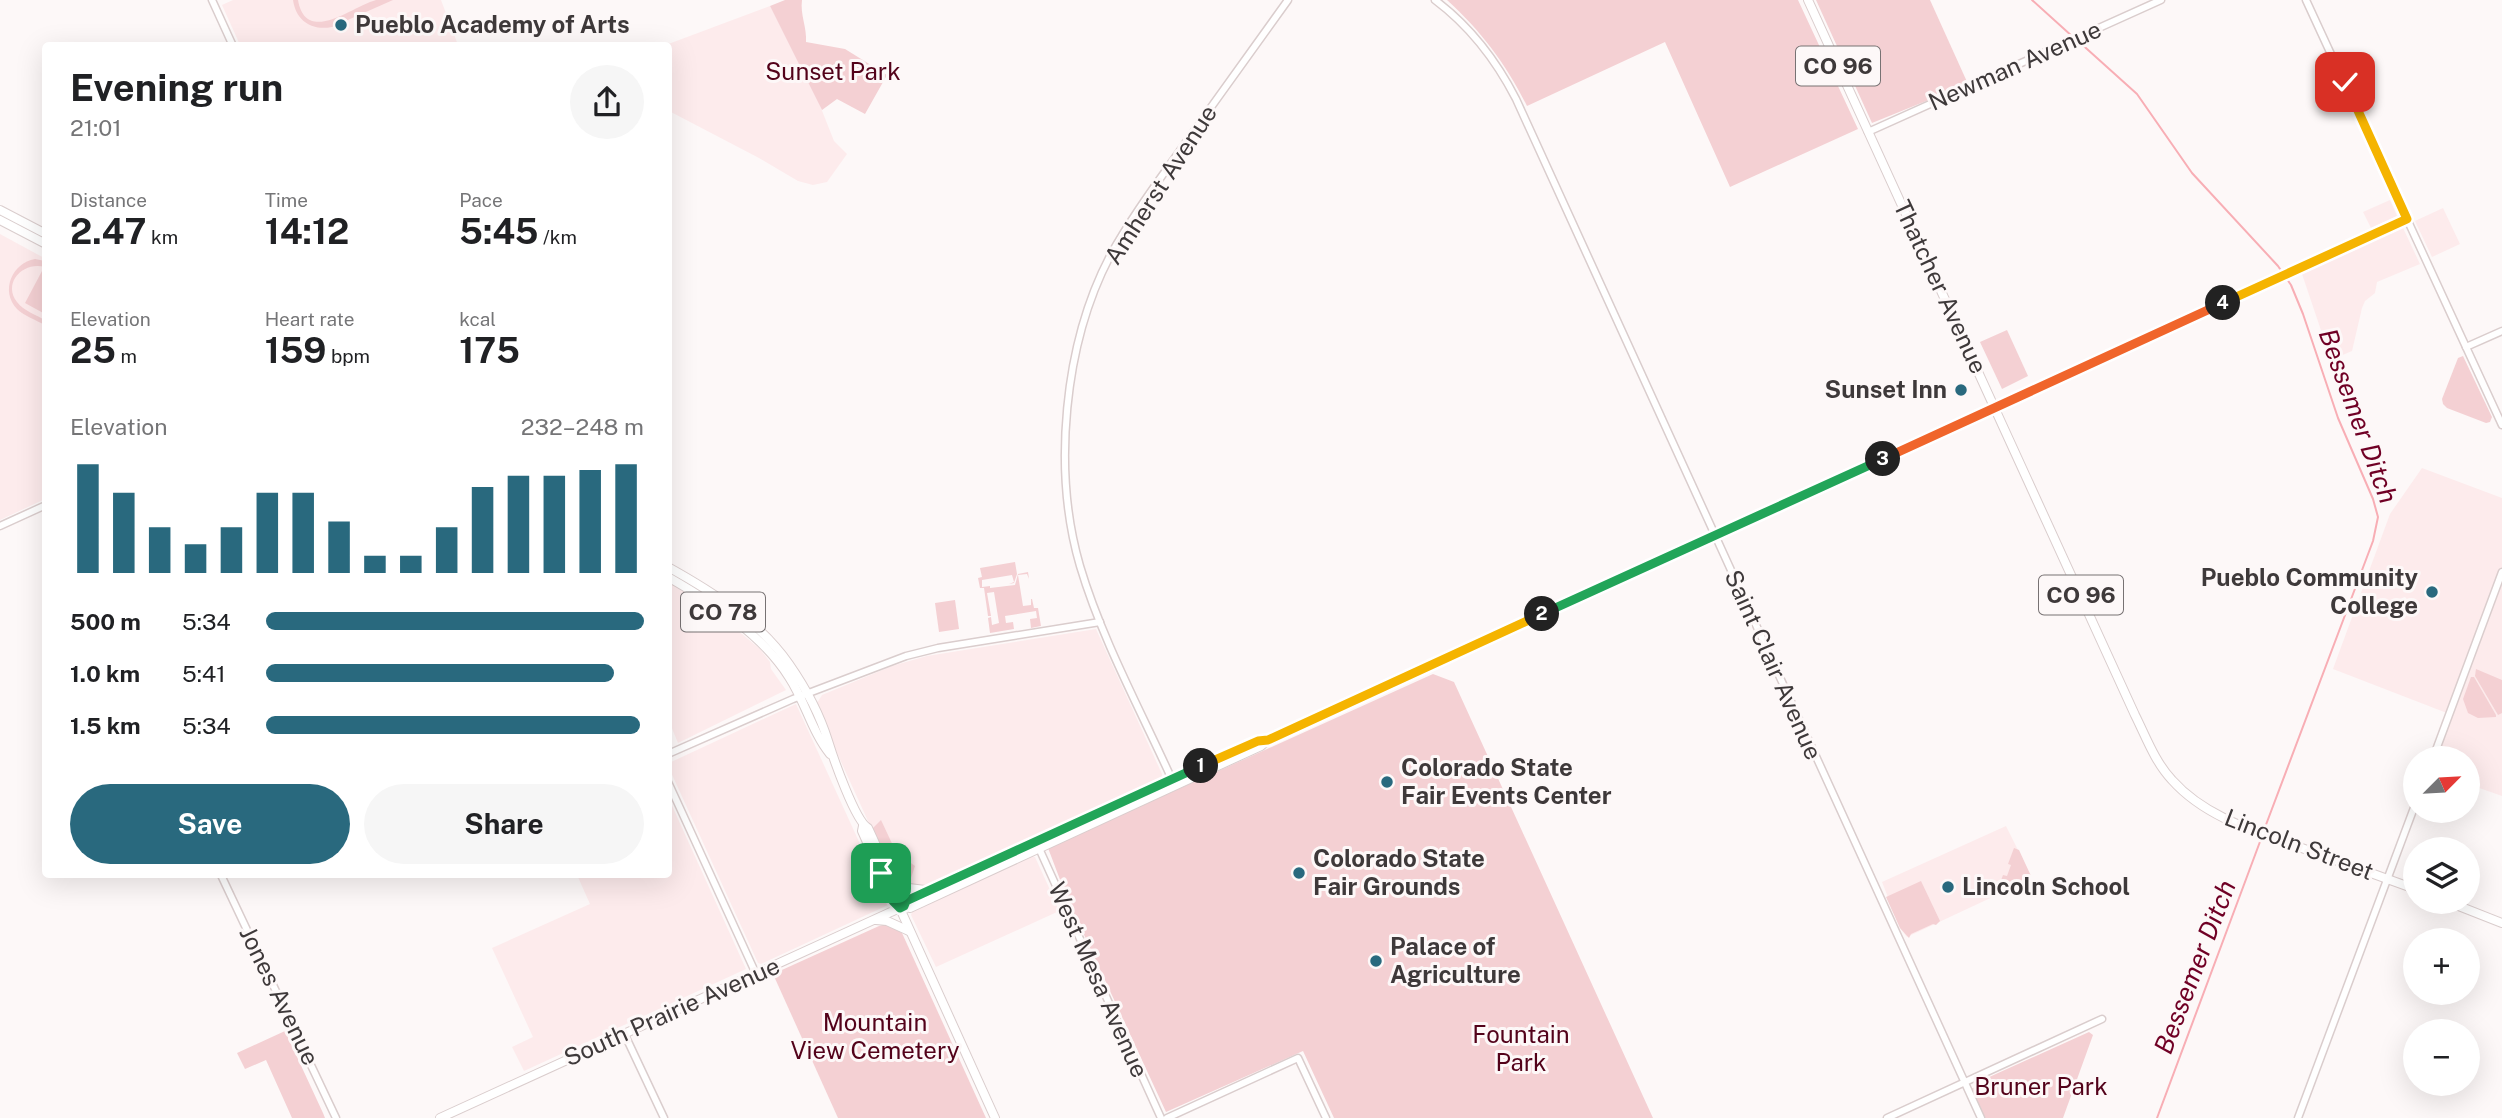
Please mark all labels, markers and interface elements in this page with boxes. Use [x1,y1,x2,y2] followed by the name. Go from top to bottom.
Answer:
[355,10,630,38] place label: Pueblo Academy of Arts
[1924,14,2105,116] street label: Newman Avenue
[333,17,349,33] marker: Pueblo Academy of Arts
[1796,46,1880,86] road number: CO 96
[2315,52,2375,112] pin
[765,57,901,85] park label: Sunset Park
[2326,63,2364,101] icon: check
[70,65,283,110] text: Evening run
[570,65,644,139] button: share
[1098,100,1222,269] street label: Amherst Avenue
[70,114,122,141] text: 21:01
[70,189,147,211] text: Distance
[265,189,308,211] text: Time
[459,189,503,211] text: Pace
[1889,196,1993,378] street label: Thatcher Avenue
[70,211,146,252] text: 2.47
[265,211,349,252] text: 14:12
[459,211,538,252] text: 5:45
[146,226,178,248] text: km
[538,226,577,248] text: /km
[2206,286,2240,320] pin: 4
[2216,291,2229,313] text: 4
[70,308,151,330] text: Elevation
[265,308,354,330] text: Heart rate
[459,308,496,330] text: kcal
[2313,324,2404,507] water label: Bessemer Ditch
[70,330,116,371] text: 25
[265,330,326,371] text: 159
[459,330,520,371] text: 175
[116,345,137,367] text: m
[326,345,370,367] text: bpm
[1825,375,1947,403] place label: Sunset Inn
[1953,382,1969,398] marker: Sunset Inn
[70,413,168,440] text: Elevation
[521,413,644,440] text: 232–248 m
[1866,442,1900,476] pin: 3
[1876,447,1889,469] text: 3
[2201,563,2418,619] place label: Pueblo Community College
[1720,565,1828,764] street label: Saint Clair Avenue
[2039,576,2123,614] road number: CO 96
[2424,584,2440,600] marker: Pueblo Community College
[681,592,765,632] road number: CO 78
[1524,596,1560,632] pin: 2
[1535,602,1548,624] text: 2
[70,608,141,635] text: 500 m
[182,608,231,635] text: 5:34
[70,660,140,687] text: 1.0 km
[182,660,226,687] text: 5:41
[70,712,141,739] text: 1.5 km
[182,712,231,739] text: 5:34
[2403,746,2480,822] north arrow
[2403,746,2480,1096] map controls
[1184,748,1218,784] pin: 1
[1401,753,1612,809] place label: Colorado State Fair Events Center
[1196,754,1205,776] text: 1
[1379,774,1395,790] marker: Colorado State Fair Events Center
[70,784,350,864] button: Save
[364,784,644,864] button: Share
[2221,803,2378,885] street label: Lincoln Street
[2403,837,2480,914] button: layers
[851,843,911,903] pin
[1313,844,1485,900] place label: Colorado State Fair Grounds
[862,854,900,892] icon: arrive
[1291,865,1307,881] marker: Colorado State Fair Grounds
[1962,872,2130,900] place label: Lincoln School
[2147,876,2242,1058] water label: Bessemer Ditch
[1043,878,1155,1082] street label: West Mesa Avenue
[1940,879,1956,895] marker: Lincoln School
[234,922,325,1069] street label: Jones Avenue
[2403,928,2480,1005] button: +
[1390,932,1521,988] place label: Palace of Agriculture
[559,951,784,1071] street label: South Prairie Avenue
[1368,953,1384,969] marker: Palace of Agriculture
[790,1008,960,1064] park label: Mountain View Cemetery
[2403,1019,2480,1096] button: −
[1472,1020,1570,1076] park label: Fountain Park
[1974,1072,2108,1100] park label: Bruner Park

